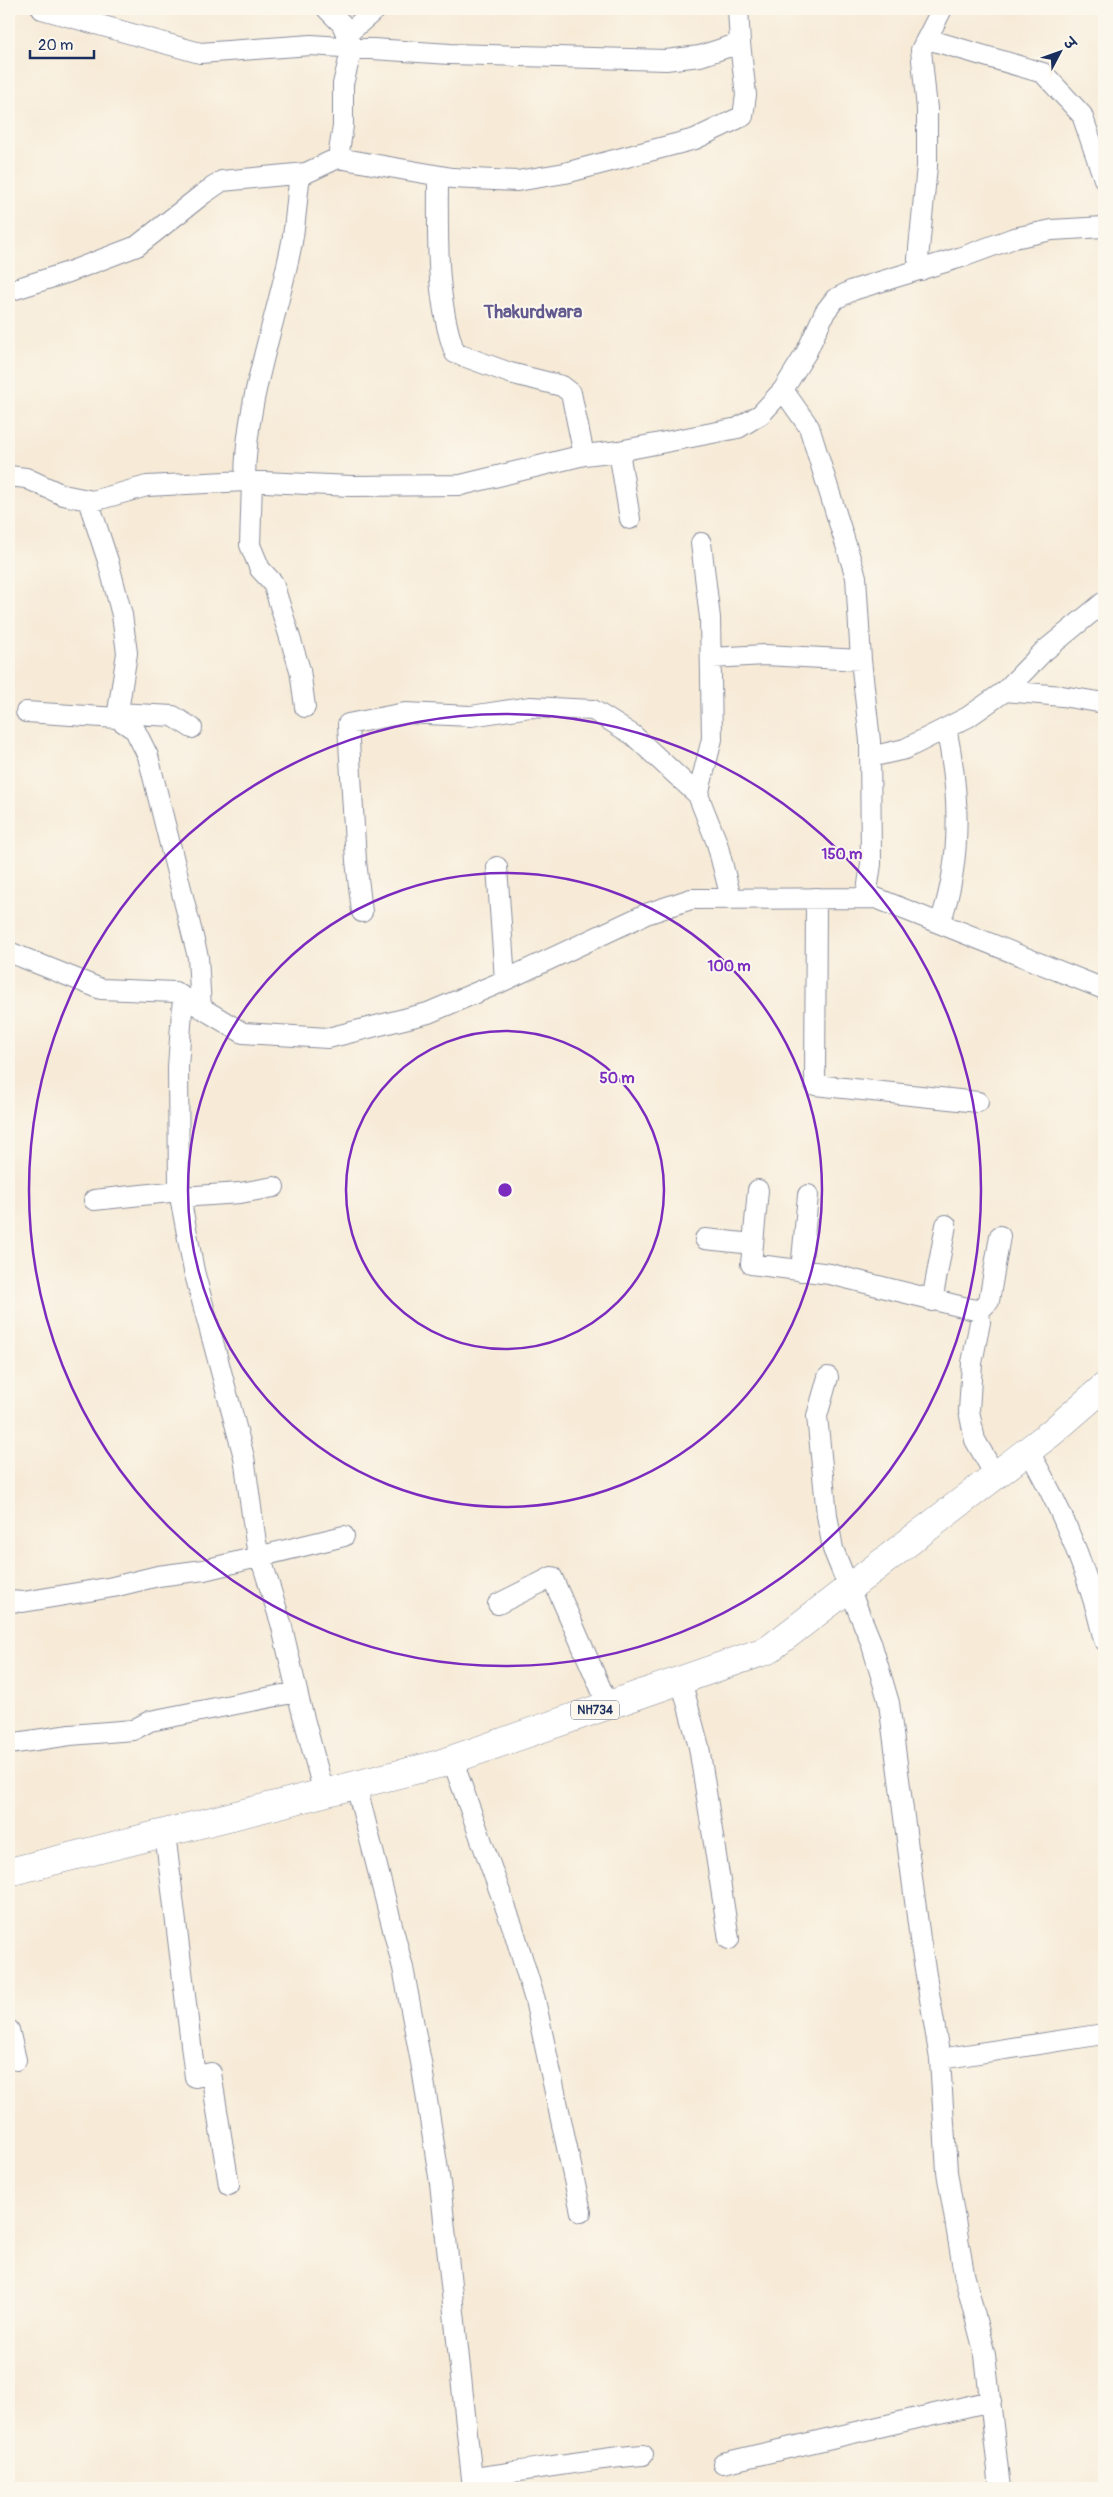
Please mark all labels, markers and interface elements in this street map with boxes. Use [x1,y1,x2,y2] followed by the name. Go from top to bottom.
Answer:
[30,28,94,60] scale bar
[1036,28,1086,78] north arrow
[1059,33,1080,54] text: उ
[38,36,73,55] text: 20 m
[483,300,583,324] district label: Thakurdwara
[822,845,862,864] text: 150 m
[708,957,750,976] text: 100 m
[600,1069,634,1088] text: 50 m
[496,1181,514,1199] centre of rings
[571,1700,619,1720] road number: NH734

